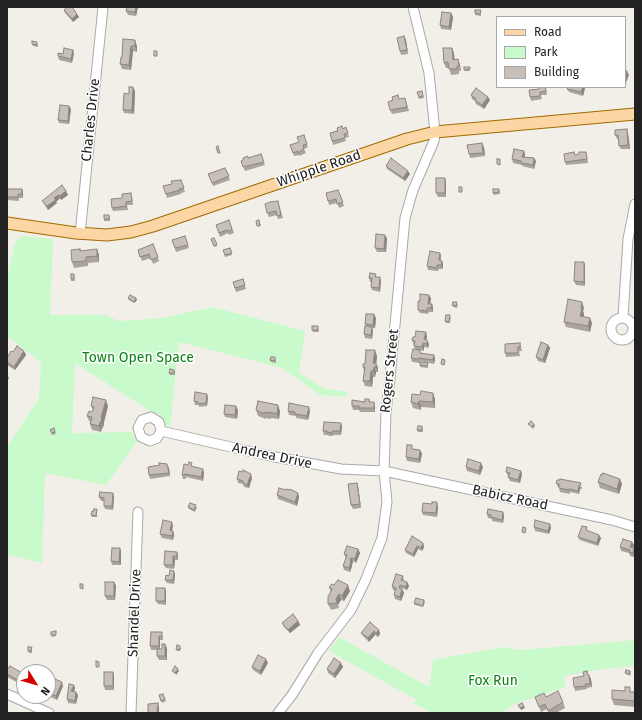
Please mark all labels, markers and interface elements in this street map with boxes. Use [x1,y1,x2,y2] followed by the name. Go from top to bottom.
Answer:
[496,16,626,88] legend
[534,25,562,39] text: Road
[534,45,558,59] text: Park
[534,65,579,79] text: Building
[78,78,104,162] street label: Charles Drive
[275,147,363,191] street label: Whipple Road
[377,328,403,414] street label: Rogers Street
[82,350,194,366] park label: Town Open Space
[231,439,313,473] street label: Andrea Drive
[470,482,550,514] street label: Babicz Road
[125,569,145,657] street label: Shandel Drive
[16,664,56,704] north arrow
[468,673,518,689] park label: Fox Run
[38,684,53,698] text: N

